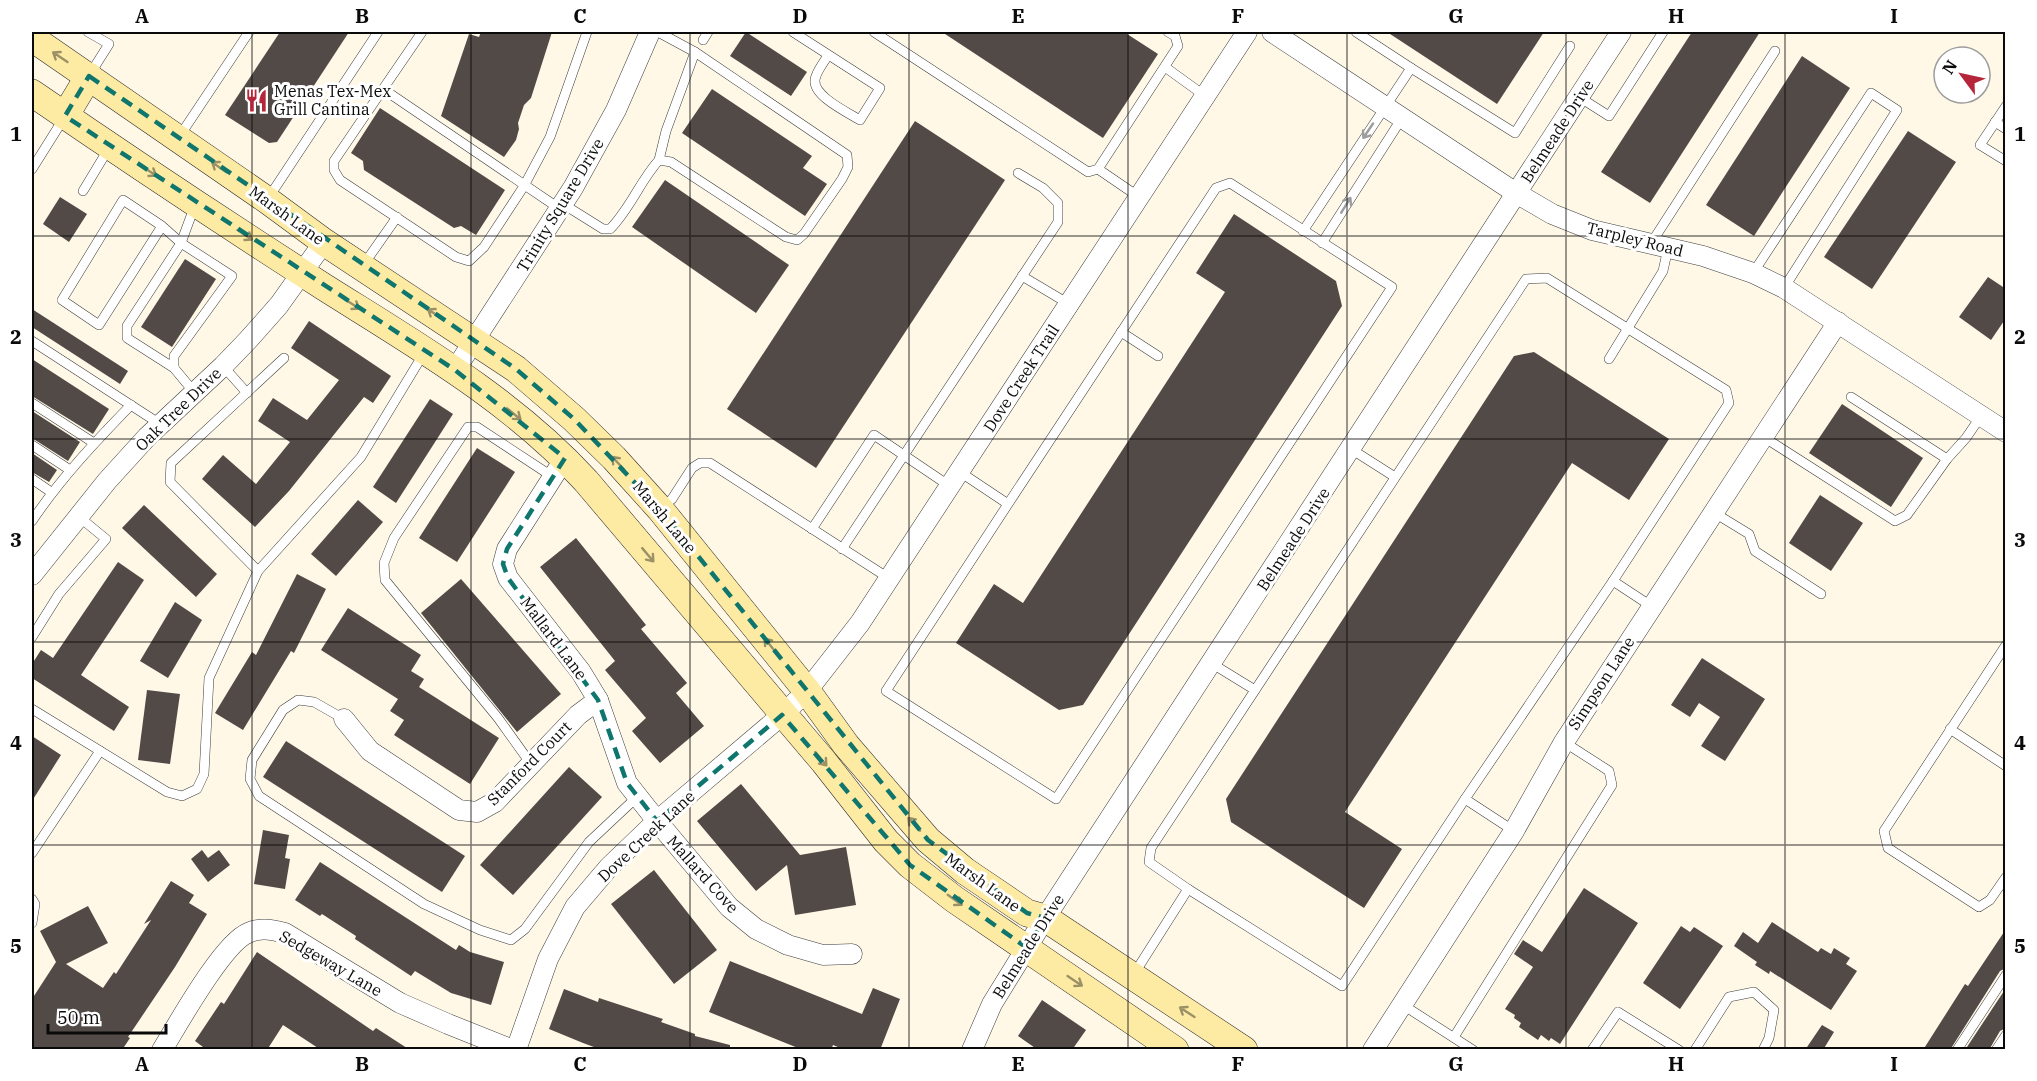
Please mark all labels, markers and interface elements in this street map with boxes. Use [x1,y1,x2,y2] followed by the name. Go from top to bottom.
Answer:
[135,2,149,29] text: A
[355,2,369,29] text: B
[573,2,587,29] text: C
[792,2,808,29] text: D
[1011,2,1025,29] text: E
[1232,2,1244,29] text: F
[1448,2,1464,29] text: G
[1668,2,1684,29] text: H
[1890,2,1898,29] text: I
[1932,45,1992,105] north arrow
[52,51,69,63] one-way arrow
[1938,56,1961,78] text: N
[1516,76,1598,186] street label: Belmeade Drive
[274,81,391,119] place label: Menas Tex-Mex Grill Cantina
[243,87,269,113] restaurant icon: Menas Tex-Mex Grill Cantina
[10,120,22,147] text: 1
[2014,120,2026,147] text: 1
[1362,122,1374,139] one-way arrow
[512,134,608,276] street label: Trinity Square Drive
[212,161,228,173] one-way arrow
[140,166,157,178] one-way arrow
[245,181,329,249] street label: Marsh Lane
[1340,197,1352,214] one-way arrow
[1584,217,1686,261] street label: Tarpley Road
[236,229,253,241] one-way arrow
[343,299,360,311] one-way arrow
[427,308,443,320] one-way arrow
[979,320,1063,436] street label: Dove Creek Trail
[10,323,22,350] text: 2
[2014,323,2026,350] text: 2
[131,363,225,455] street label: Oak Tree Drive
[505,407,521,420] one-way arrow
[611,456,625,471] one-way arrow
[629,477,701,557] street label: Marsh Lane
[1252,484,1334,594] street label: Belmeade Drive
[10,526,22,553] text: 3
[2014,526,2026,553] text: 3
[641,546,654,562] one-way arrow
[516,593,592,683] street label: Mallard Lane
[1563,633,1639,733] street label: Simpson Lane
[763,638,777,653] one-way arrow
[483,716,576,809] street label: Stanford Court
[10,729,22,756] text: 4
[2014,729,2026,756] text: 4
[814,751,828,766] one-way arrow
[593,786,699,886] street label: Dove Creek Lane
[907,817,921,832] one-way arrow
[663,831,743,917] street label: Mallard Cove
[941,848,1025,916] street label: Marsh Lane
[988,890,1068,1002] street label: Belmeade Drive
[946,893,962,906] one-way arrow
[276,926,386,1000] street label: Sedgeway Lane
[10,932,22,959] text: 5
[2014,932,2026,959] text: 5
[1067,975,1083,987] one-way arrow
[48,997,166,1035] scale bar
[57,1006,100,1029] text: 50 m
[1179,1006,1196,1018] one-way arrow
[135,1050,149,1077] text: A
[355,1050,369,1077] text: B
[573,1050,587,1077] text: C
[792,1050,808,1077] text: D
[1011,1050,1025,1077] text: E
[1232,1050,1244,1077] text: F
[1448,1050,1464,1077] text: G
[1668,1050,1684,1077] text: H
[1890,1050,1898,1077] text: I

